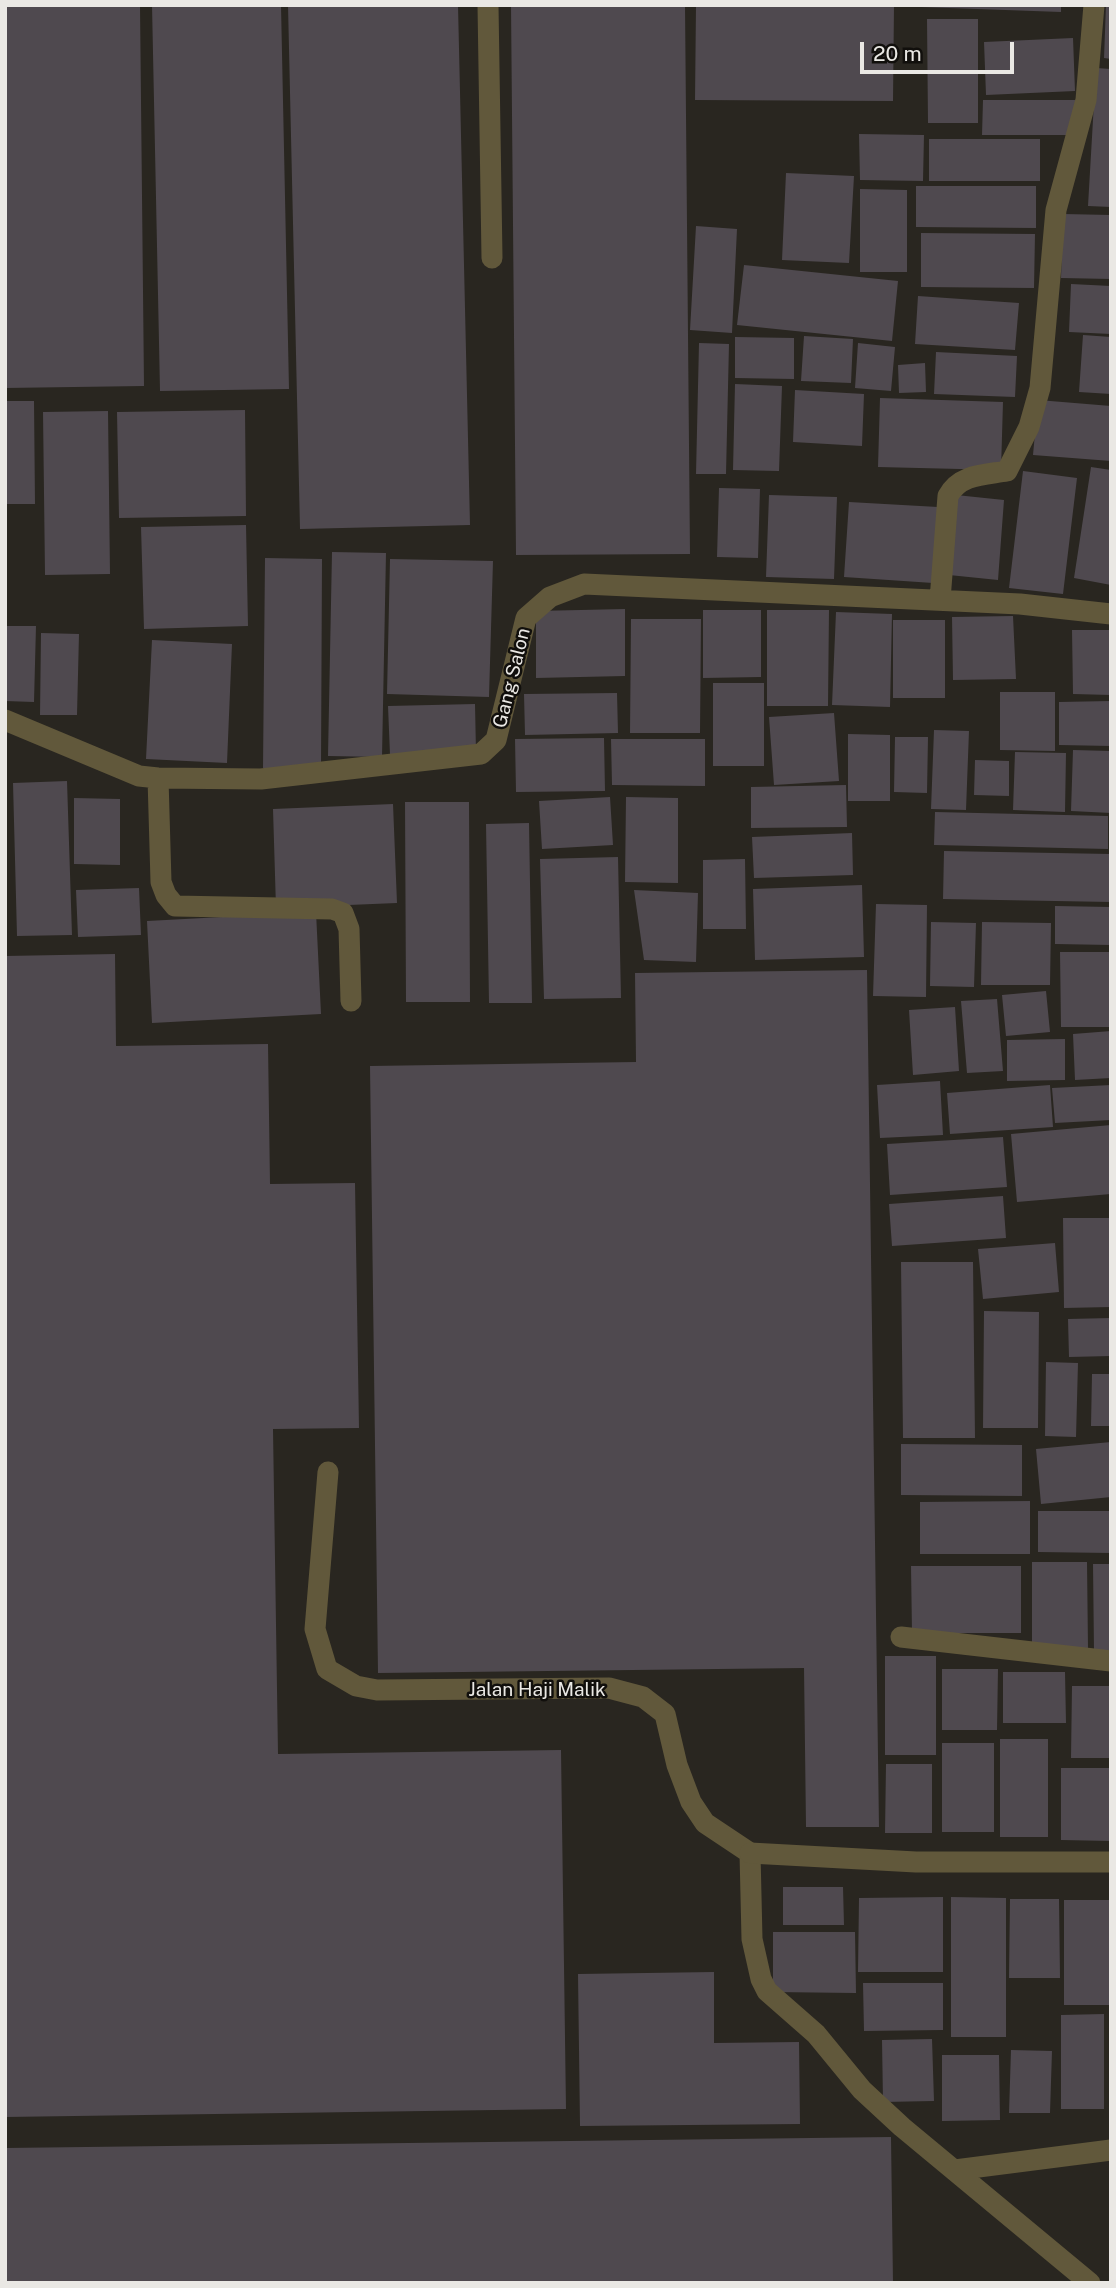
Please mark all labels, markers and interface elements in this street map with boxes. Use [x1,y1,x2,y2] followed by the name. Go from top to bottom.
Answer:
[864,28,1018,72] scale bar
[873,41,922,66] text: 20 m
[489,626,535,730] street label: Gang Salon
[468,1679,606,1701] street label: Jalan Haji Malik

